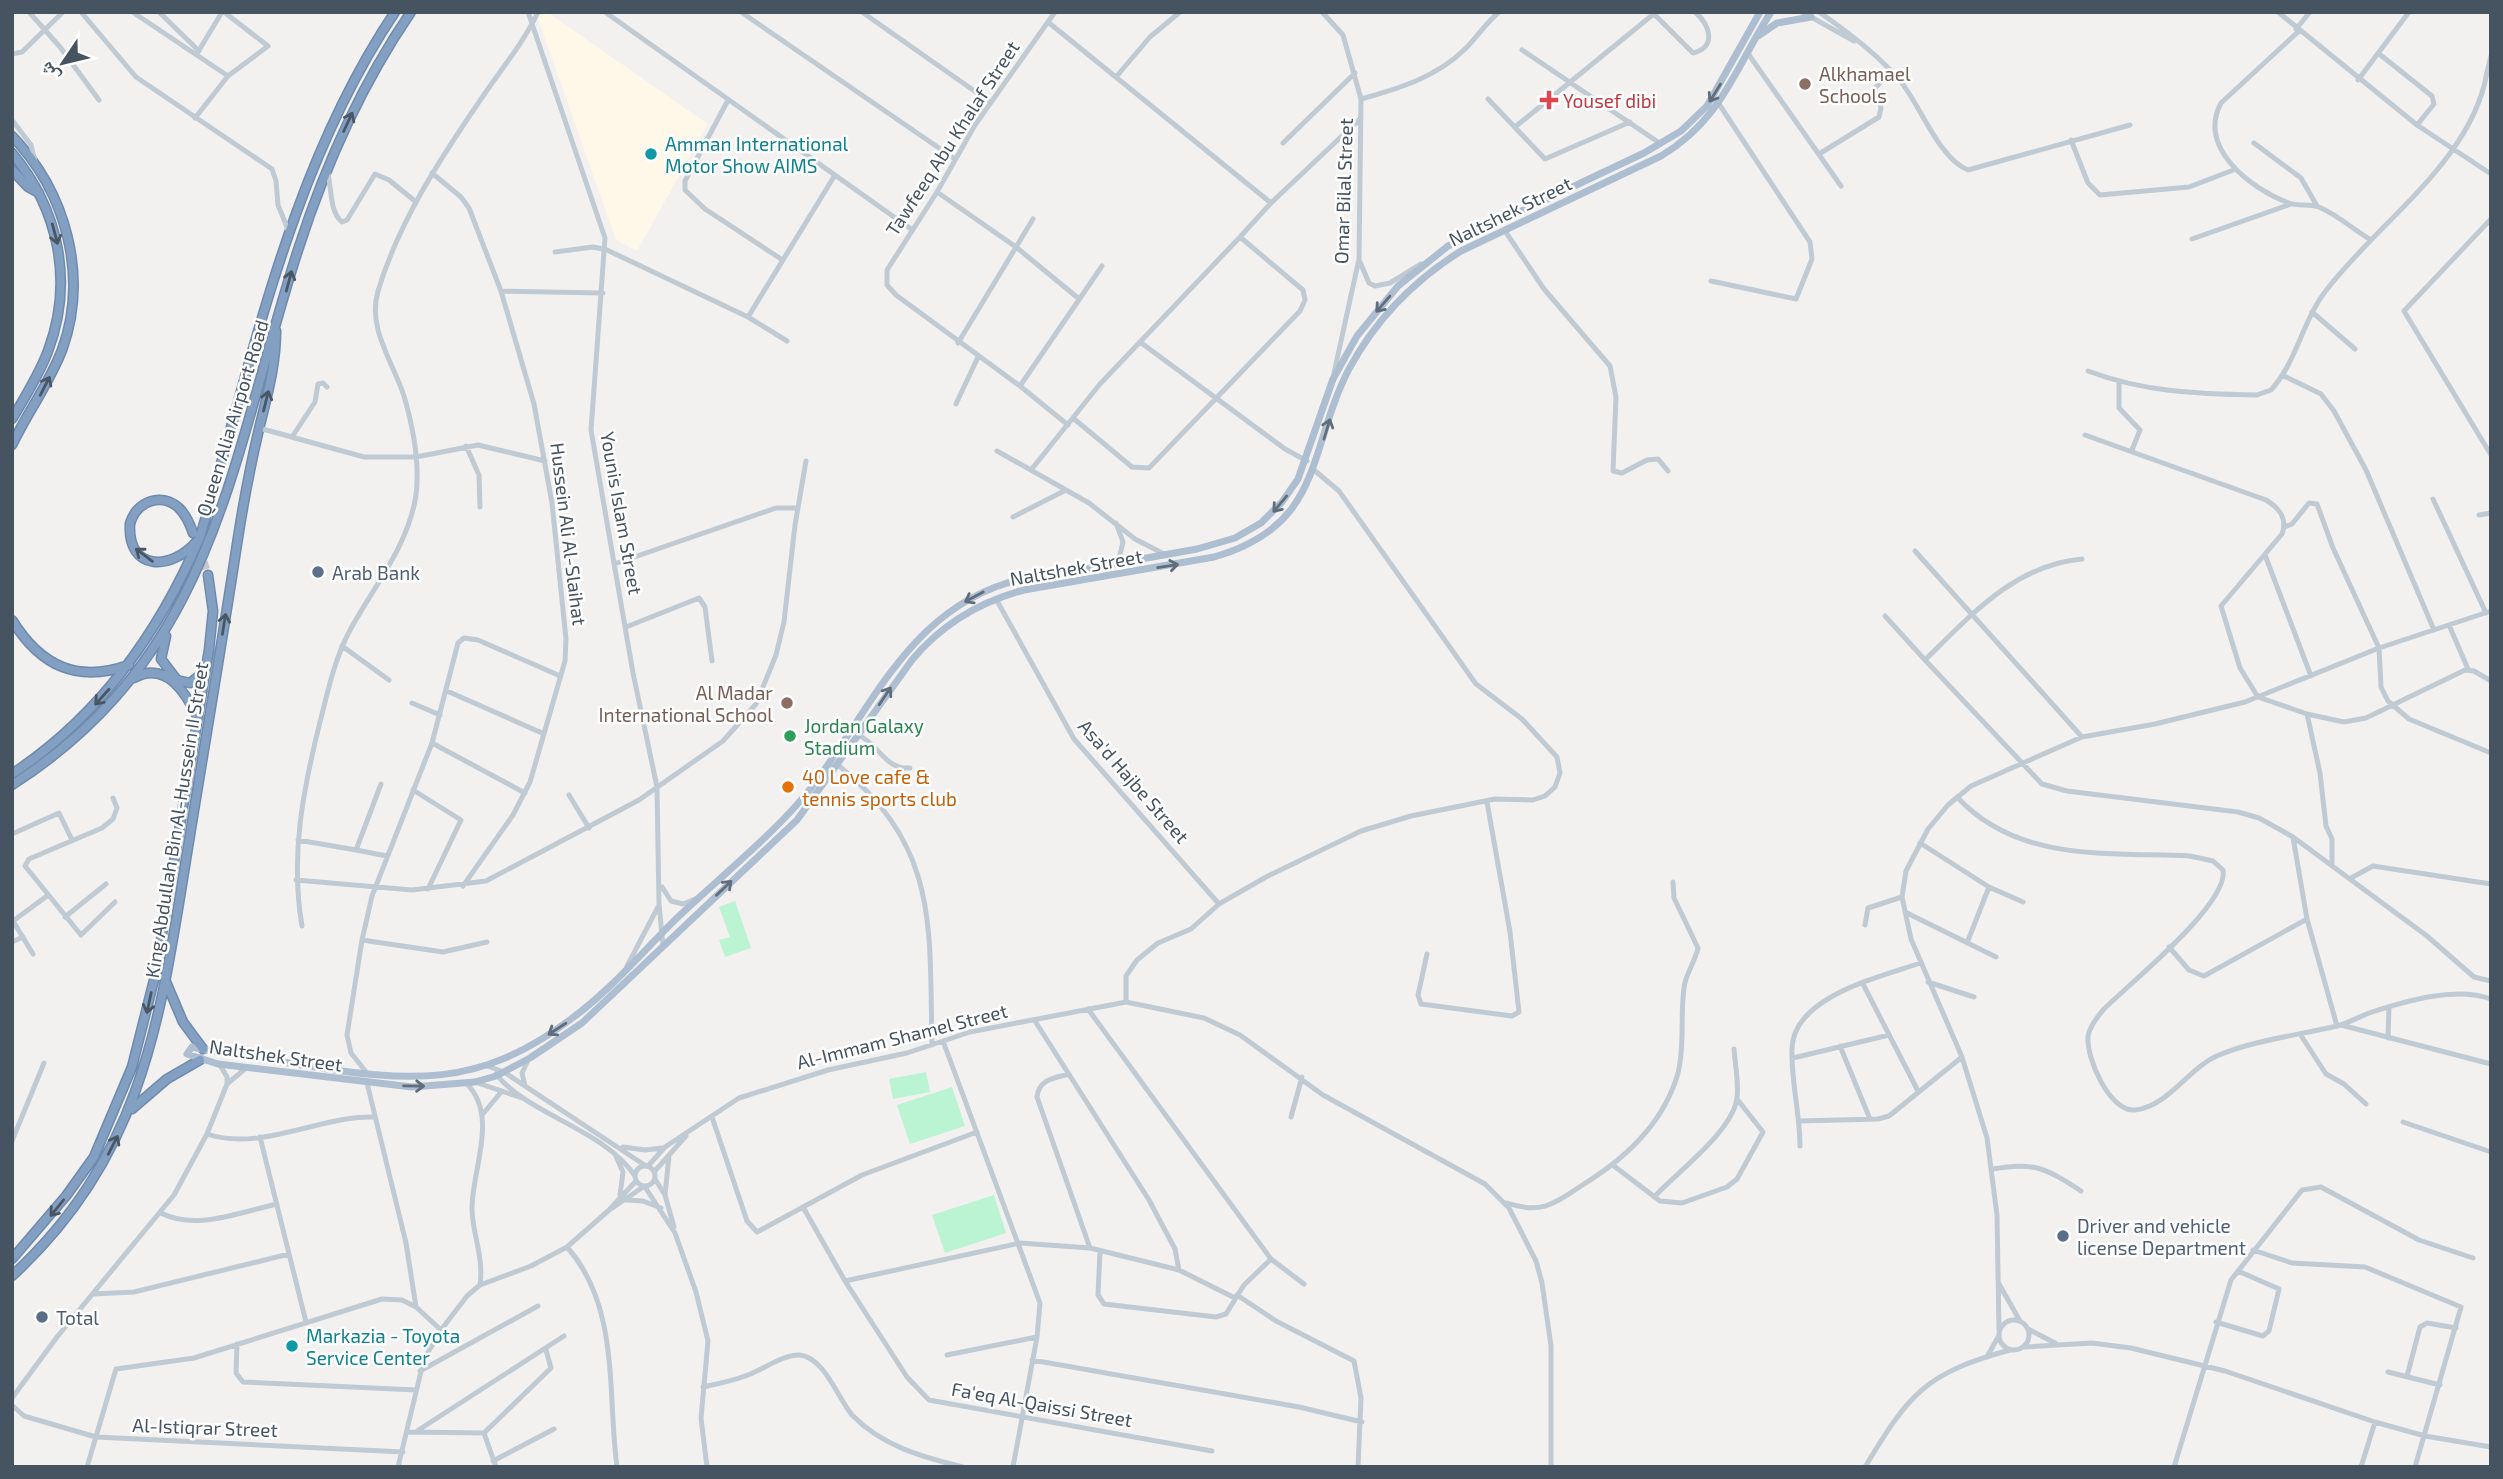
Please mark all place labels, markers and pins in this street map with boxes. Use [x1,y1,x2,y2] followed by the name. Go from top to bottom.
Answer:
[1819,62,1911,107] place label: Alkhamael Schools
[1797,76,1813,92] marker: Alkhamael Schools
[1563,89,1656,112] place label: Yousef dibi
[1541,92,1557,108] marker: Yousef dibi
[665,132,849,177] place label: Amman International Motor Show AIMS
[643,146,659,162] marker: Amman International Motor Show AIMS
[332,561,420,584] place label: Arab Bank
[310,564,326,580] marker: Arab Bank
[599,681,773,726] place label: Al Madar International School
[779,695,795,711] marker: Al Madar International School
[804,714,924,759] place label: Jordan Galaxy Stadium
[782,728,798,744] marker: Jordan Galaxy Stadium
[802,765,957,810] place label: 40 Love cafe & tennis sports club
[780,779,796,795] marker: 40 Love cafe & tennis sports club
[2077,1214,2246,1259] place label: Driver and vehicle license Department
[2055,1228,2071,1244] marker: Driver and vehicle license Department
[56,1306,99,1329] place label: Total
[34,1309,50,1325] marker: Total
[306,1324,460,1369] place label: Markazia - Toyota Service Center
[284,1338,300,1354] marker: Markazia - Toyota Service Center

